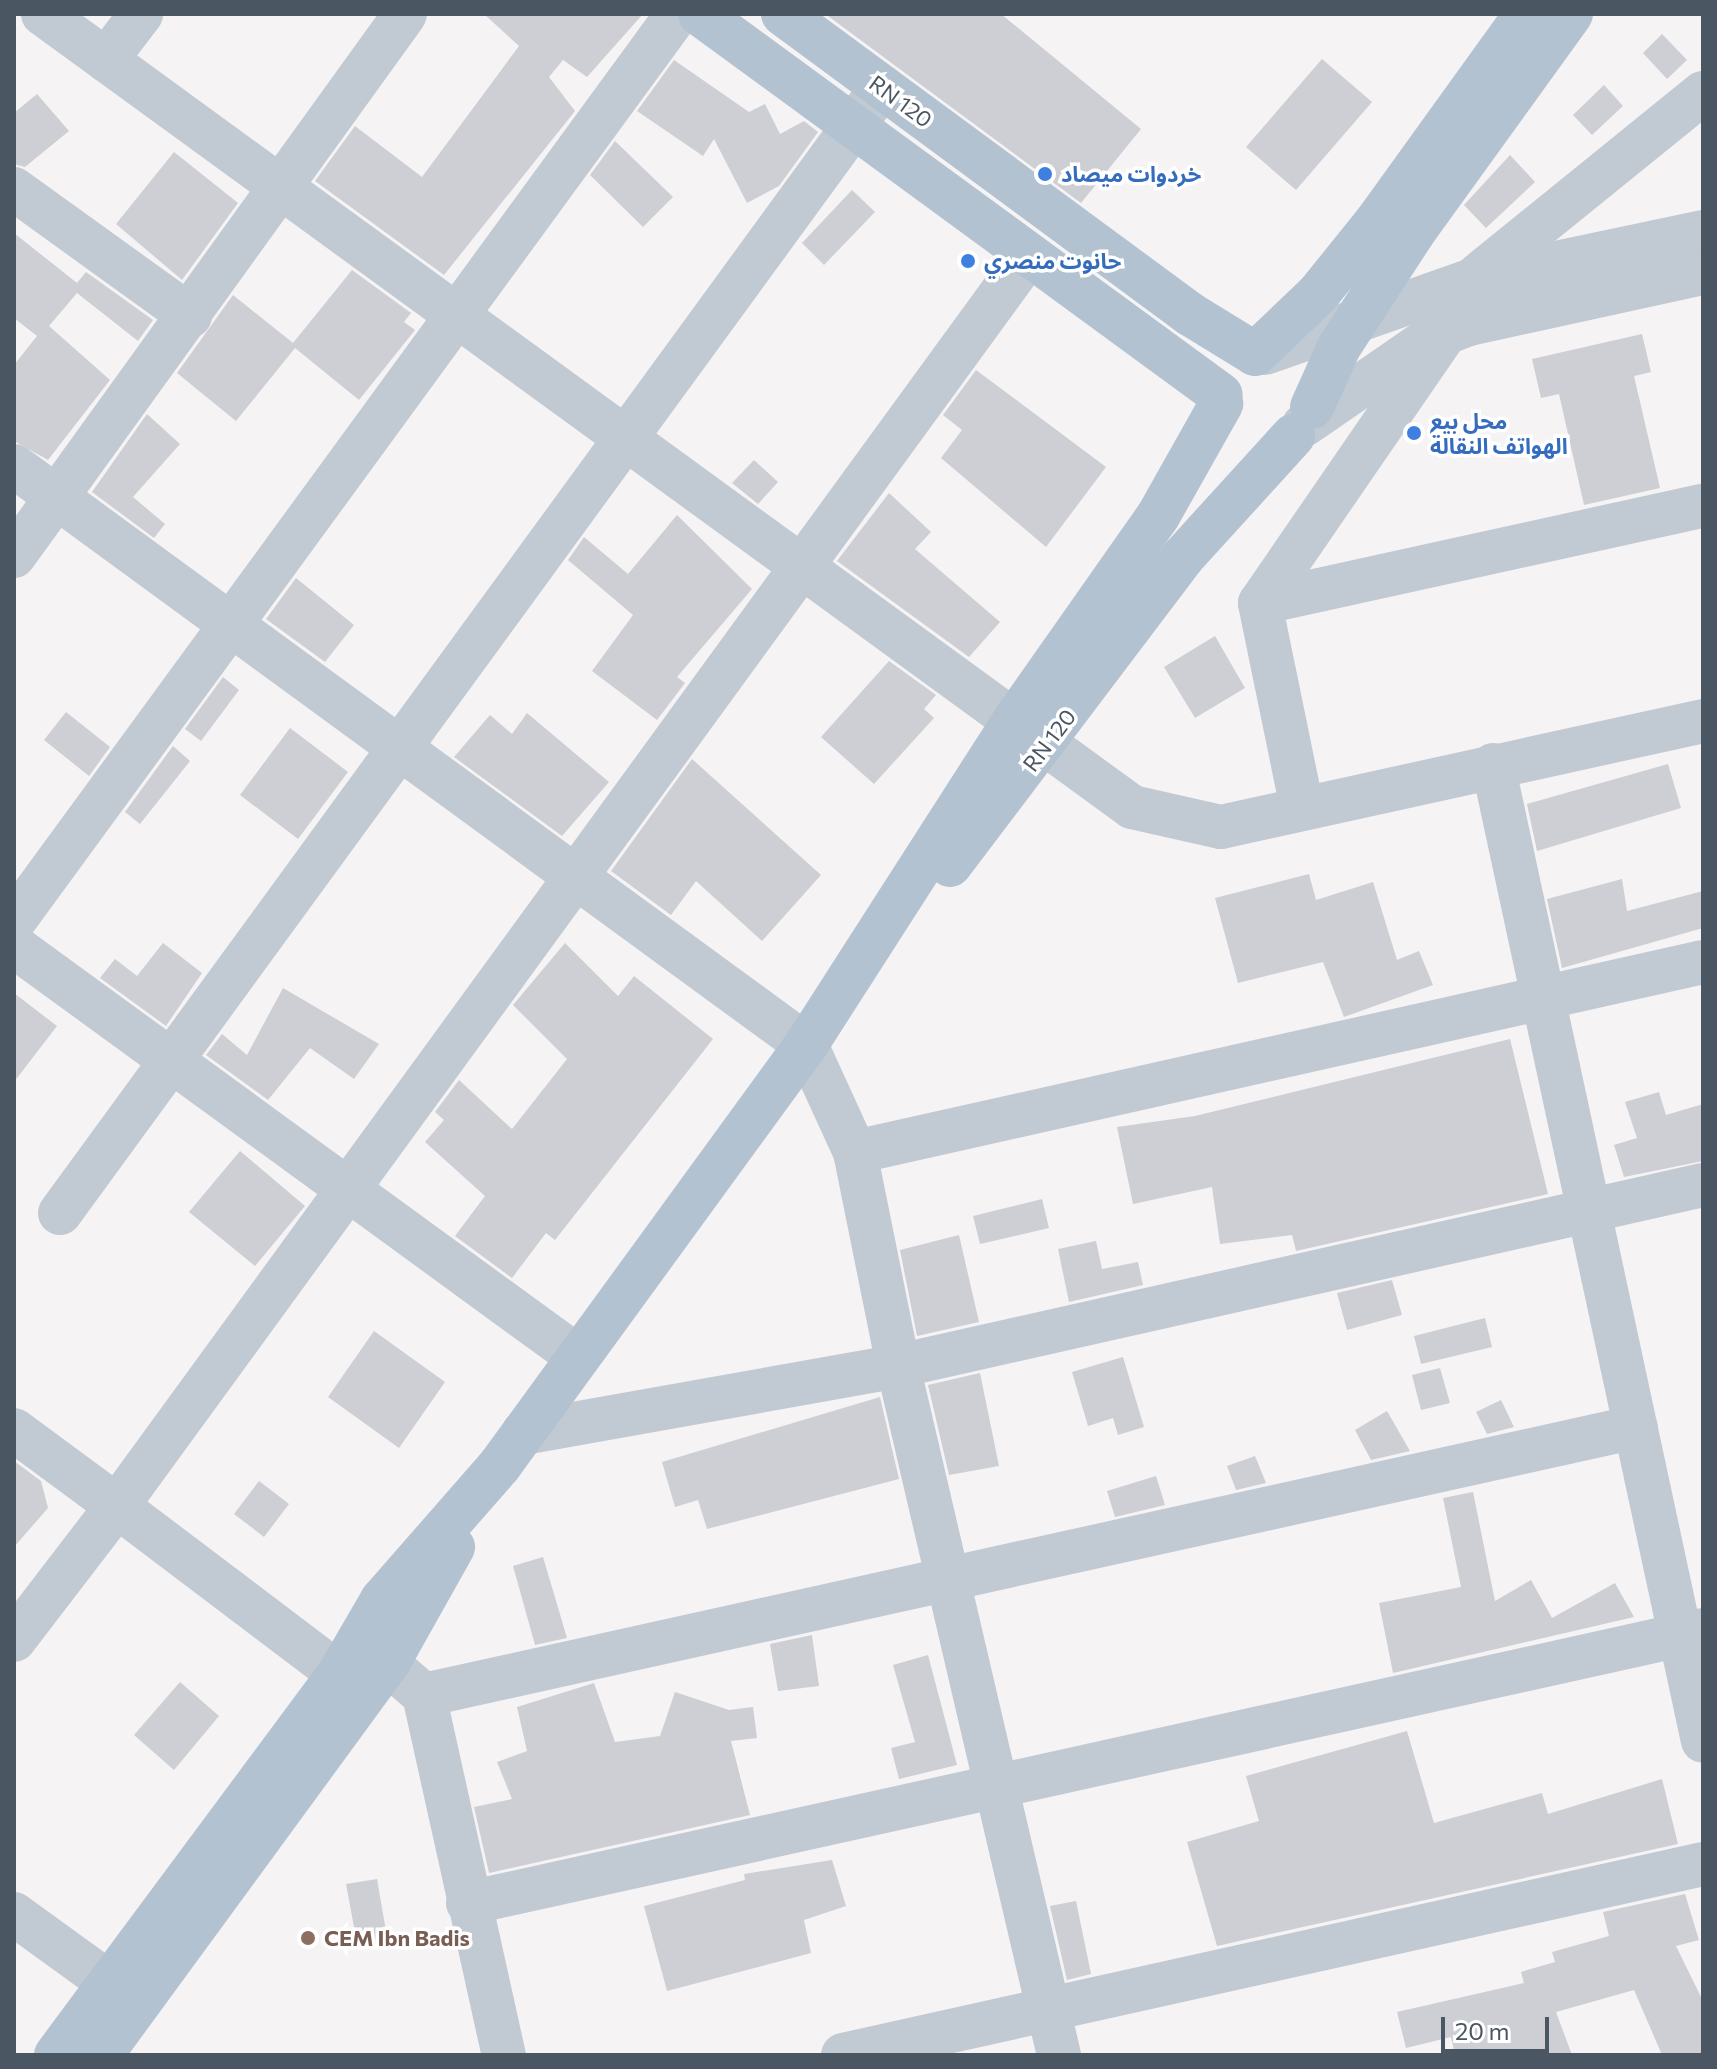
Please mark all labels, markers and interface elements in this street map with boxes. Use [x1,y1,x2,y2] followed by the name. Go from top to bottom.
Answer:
[864,69,938,133] street label: RN 120
[1061,161,1201,187] place label: خردوات ميصاد
[1036,165,1054,183] marker: خردوات ميصاد
[984,248,1121,274] place label: حانوت منصري
[959,252,977,270] marker: حانوت منصري
[1430,407,1568,458] place label: محل بيع الهواتف النقالة
[1405,424,1423,442] marker: محل بيع الهواتف النقالة
[1017,704,1081,776] street label: RN 120
[324,1925,470,1951] place label: CEM Ibn Badis
[299,1929,317,1947] marker: CEM Ibn Badis
[1445,2001,1553,2051] scale bar
[1455,2016,1509,2045] text: 20 m

